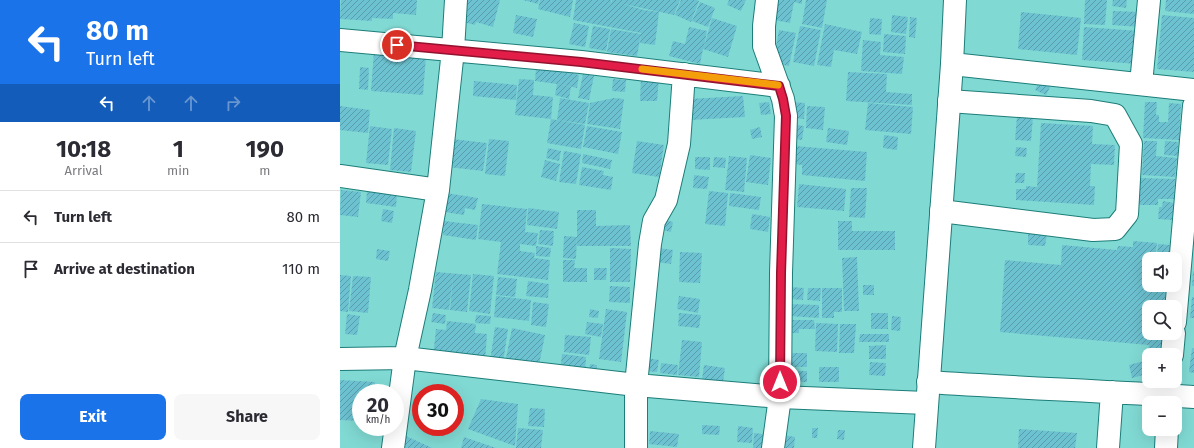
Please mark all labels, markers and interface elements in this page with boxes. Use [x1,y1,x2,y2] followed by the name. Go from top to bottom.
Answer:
[86,14,149,47] text: 80 m
[20,16,72,68] icon: left
[380,28,414,62] pin
[386,34,408,56] icon: arrive
[86,48,155,70] text: Turn left
[96,92,118,114] icon: left
[138,92,160,114] icon: ahead
[180,92,202,114] icon: ahead
[222,92,244,114] icon: right
[56,135,111,163] text: 10:18
[173,135,184,163] text: 1
[245,135,284,163] text: 190
[64,163,103,178] text: Arrival
[167,163,189,178] text: min
[259,163,270,178] text: m
[20,206,42,228] icon: left
[54,208,112,226] text: Turn left
[287,208,320,226] text: 80 m
[1142,252,1182,436] map controls
[1142,252,1182,292] button: sound
[20,258,42,280] icon: arrive
[54,260,195,278] text: Arrive at destination
[282,260,320,278] text: 110 m
[1142,300,1182,340] button: search
[1142,348,1182,388] button: +
[759,361,801,403] position arrow
[412,384,464,436] speed limit sign: 30
[367,393,389,417] text: 20
[20,394,166,440] button: Exit
[174,394,320,440] button: Share
[1142,396,1182,436] button: −
[366,414,390,426] text: km/h

